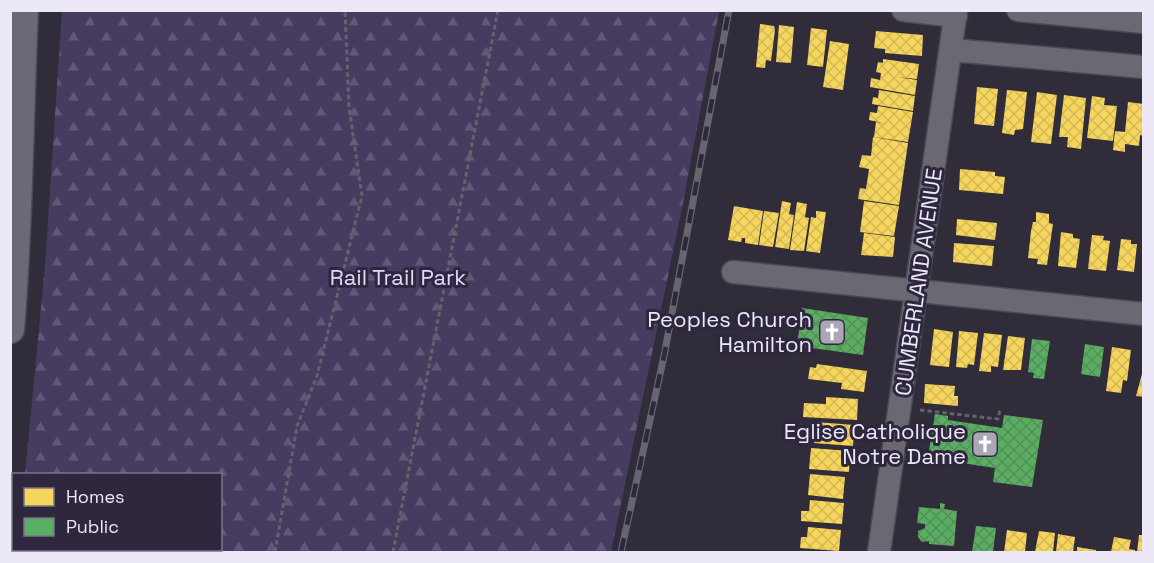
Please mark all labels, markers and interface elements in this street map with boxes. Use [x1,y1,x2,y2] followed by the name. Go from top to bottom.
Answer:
[888,166,948,398] street label: CUMBERLAND AVENUE
[330,263,466,291] park label: Rail Trail Park
[647,305,812,358] place label: Peoples Church Hamilton
[817,317,847,347] church icon: Peoples Church Hamilton
[784,417,966,470] place label: Eglise Catholique Notre Dame
[970,429,1000,459] church icon: Eglise Catholique Notre Dame
[12,473,222,551] legend
[66,485,125,508] text: Homes
[66,515,119,538] text: Public

